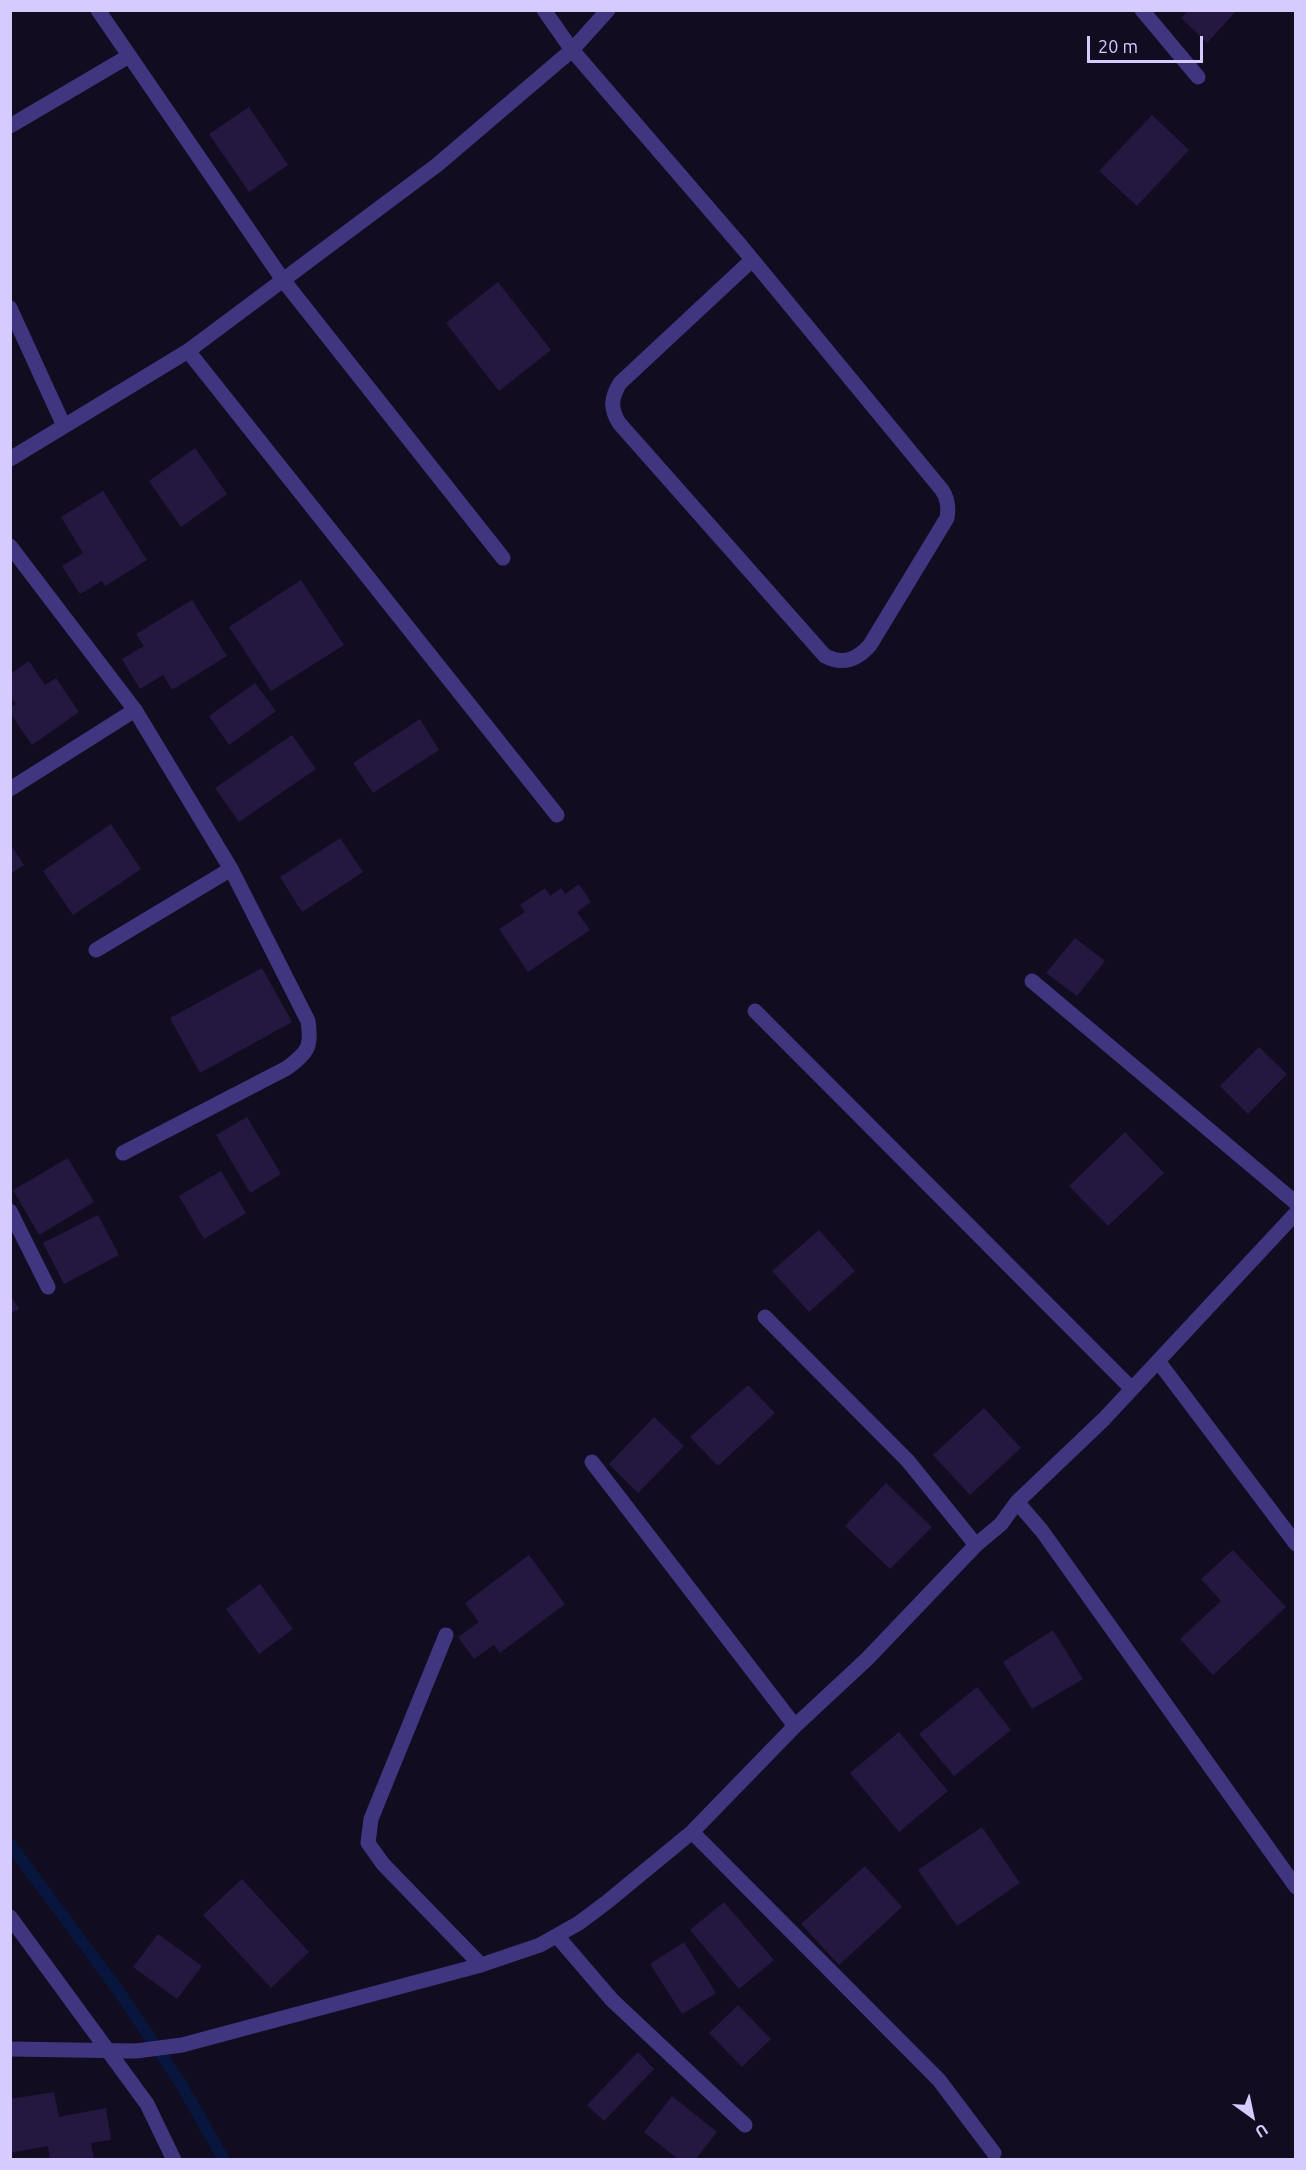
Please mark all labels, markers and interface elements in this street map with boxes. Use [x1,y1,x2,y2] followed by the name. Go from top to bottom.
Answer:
[1090,24,1206,62] scale bar
[1098,36,1138,56] text: 20 m
[1222,2086,1282,2146] north arrow
[1252,2120,1271,2142] text: U

